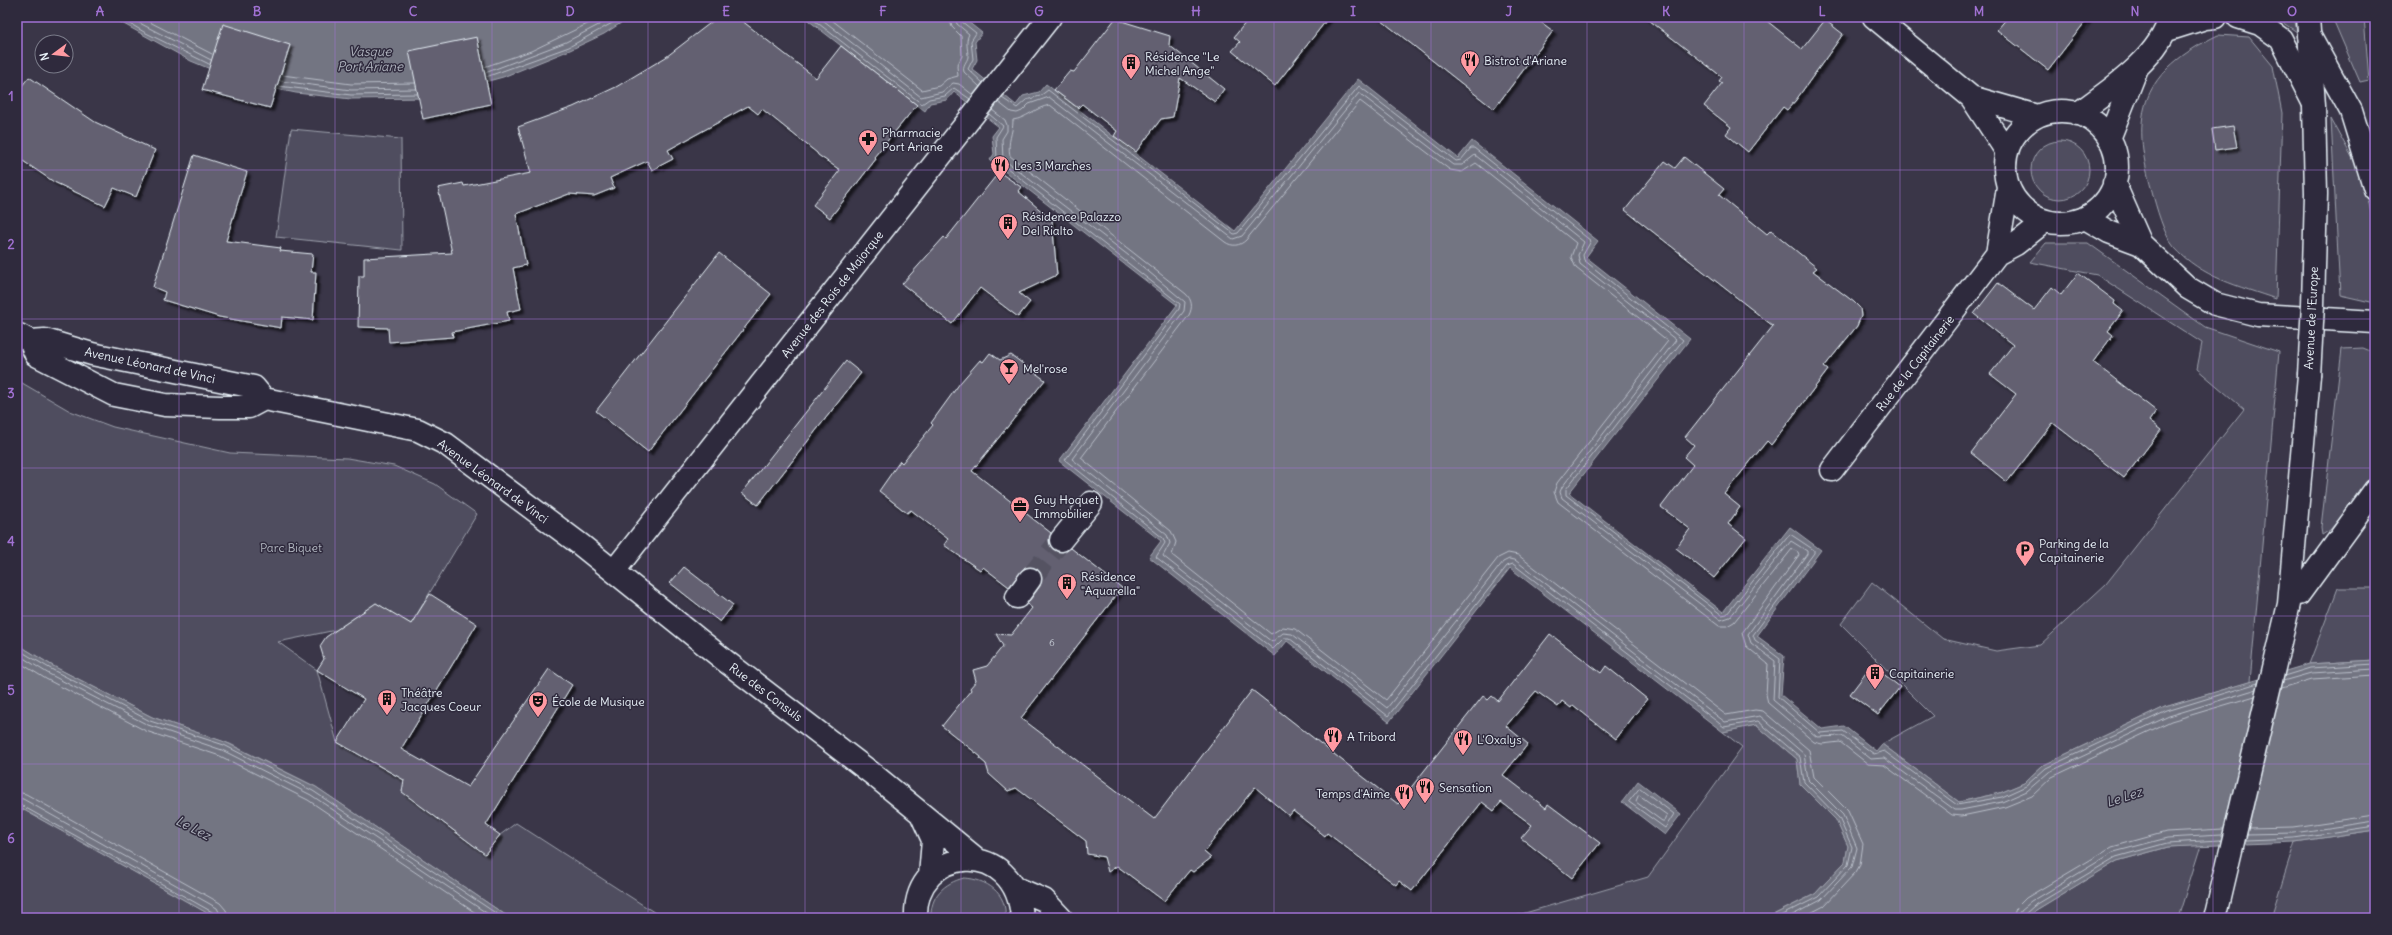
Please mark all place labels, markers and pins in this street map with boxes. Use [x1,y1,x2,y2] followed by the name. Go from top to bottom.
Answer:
[1145,49,1219,78] place label: Résidence "Le Michel Ange"
[1459,49,1481,77] restaurant icon: Bistrot d'Ariane
[1120,52,1142,80] building icon: Résidence "Le Michel Ange"
[1484,53,1567,68] place label: Bistrot d'Ariane
[882,125,943,154] place label: Pharmacie Port Ariane
[857,128,879,156] pharmacy icon: Pharmacie Port Ariane
[989,154,1011,182] restaurant icon: Les 3 Marches
[1014,158,1091,173] place label: Les 3 Marches
[1022,209,1121,238] place label: Résidence Palazzo Del Rialto
[997,212,1019,240] building icon: Résidence Palazzo Del Rialto
[998,357,1020,385] bar icon: Mel'rose
[1023,361,1068,376] place label: Mel'rose
[1034,492,1099,521] place label: Guy Hoquet Immobilier
[1009,495,1031,523] office icon: Guy Hoquet Immobilier
[2039,536,2109,565] place label: Parking de la Capitainerie
[2014,539,2036,567] parking icon: Parking de la Capitainerie
[1081,569,1140,598] place label: Résidence "Aquarella"
[1056,572,1078,600] building icon: Résidence "Aquarella"
[1864,662,1886,690] building icon: Capitainerie
[1889,666,1954,681] place label: Capitainerie
[401,685,481,714] place label: Théâtre Jacques Coeur
[376,688,398,716] building icon: Théâtre Jacques Coeur
[527,690,549,718] theatre icon: École de Musique
[552,694,645,709] place label: École de Musique
[1322,725,1344,753] restaurant icon: A Tribord
[1452,728,1474,756] restaurant icon: L'Oxalys
[1347,729,1396,744] place label: A Tribord
[1477,732,1522,747] place label: L'Oxalys
[1414,776,1436,804] restaurant icon: Sensation
[1439,780,1492,795] place label: Sensation
[1393,782,1415,810] restaurant icon: Temps d'Aime
[1316,786,1390,801] place label: Temps d'Aime

